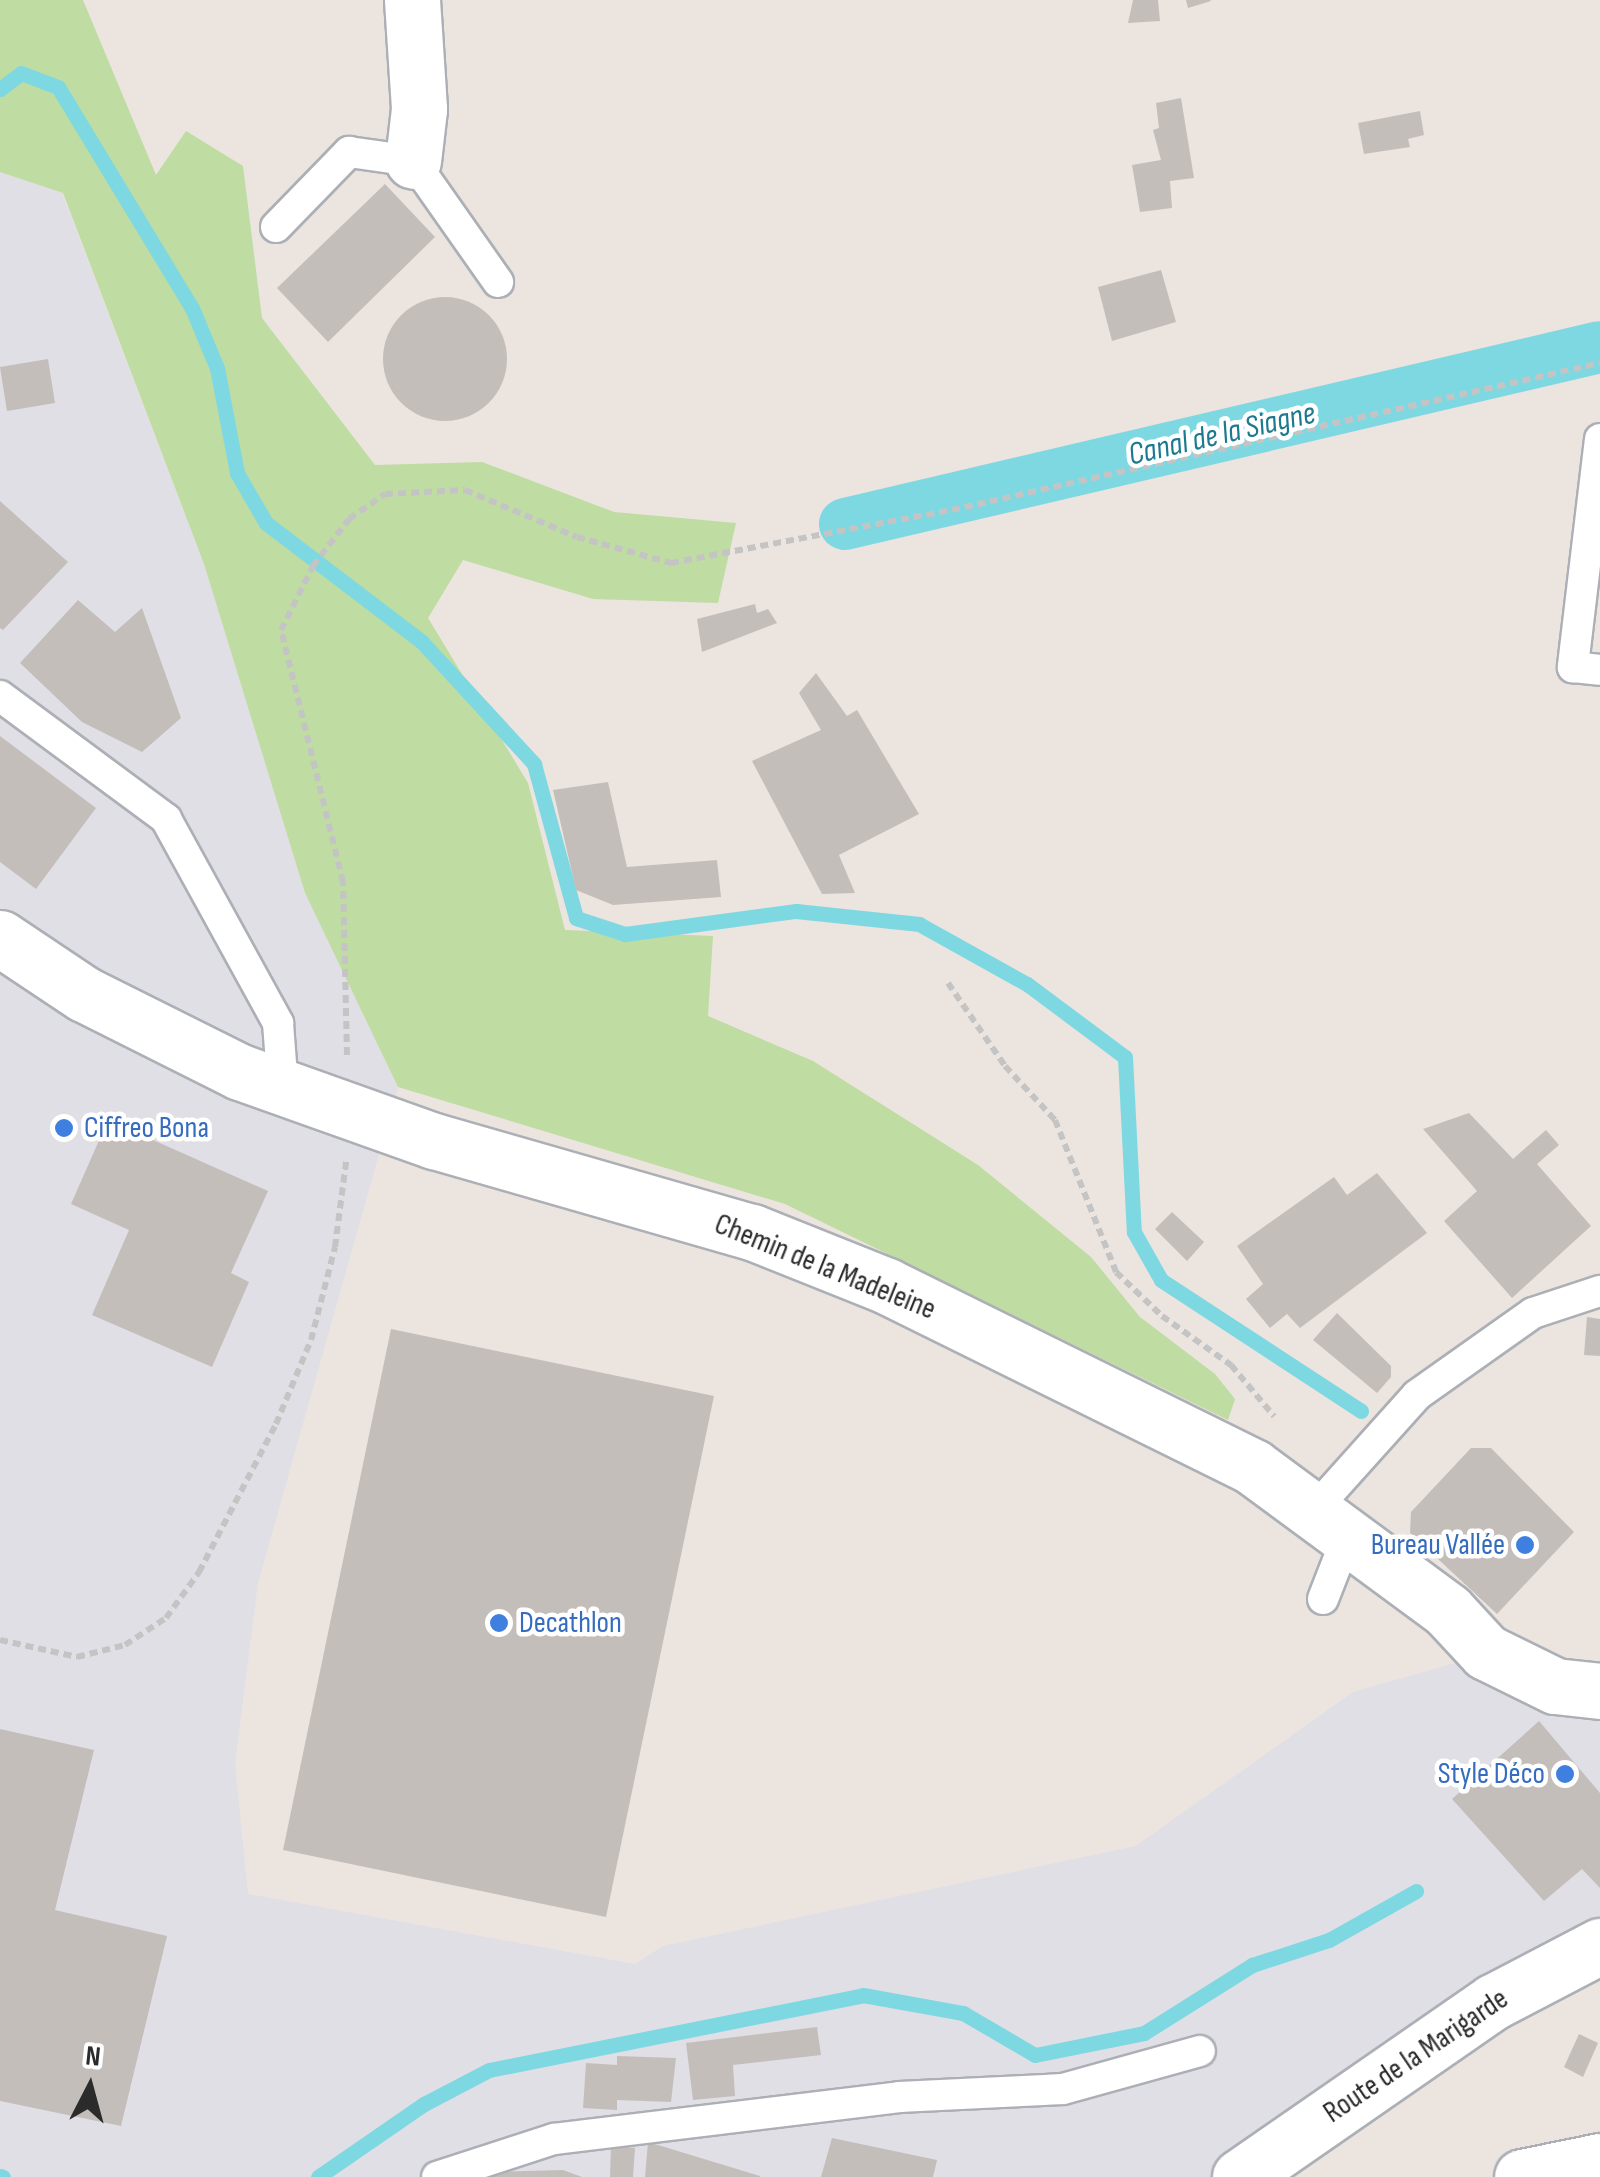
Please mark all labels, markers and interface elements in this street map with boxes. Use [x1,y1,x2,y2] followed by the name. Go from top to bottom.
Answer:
[1125,395,1319,475] water label: Canal de la Siagne
[84,1110,209,1146] place label: Ciffreo Bona
[53,1117,75,1139] marker: Ciffreo Bona
[709,1206,941,1328] street label: Chemin de la Madeleine
[1371,1527,1505,1563] place label: Bureau Vallée
[1514,1534,1536,1556] marker: Bureau Vallée
[519,1605,622,1641] place label: Decathlon
[488,1612,510,1634] marker: Decathlon
[1438,1756,1545,1792] place label: Style Déco
[1554,1763,1576,1785] marker: Style Déco
[1317,1981,1515,2131] street label: Route de la Marigarde
[40,2037,140,2137] north arrow
[84,2039,102,2074] text: N

